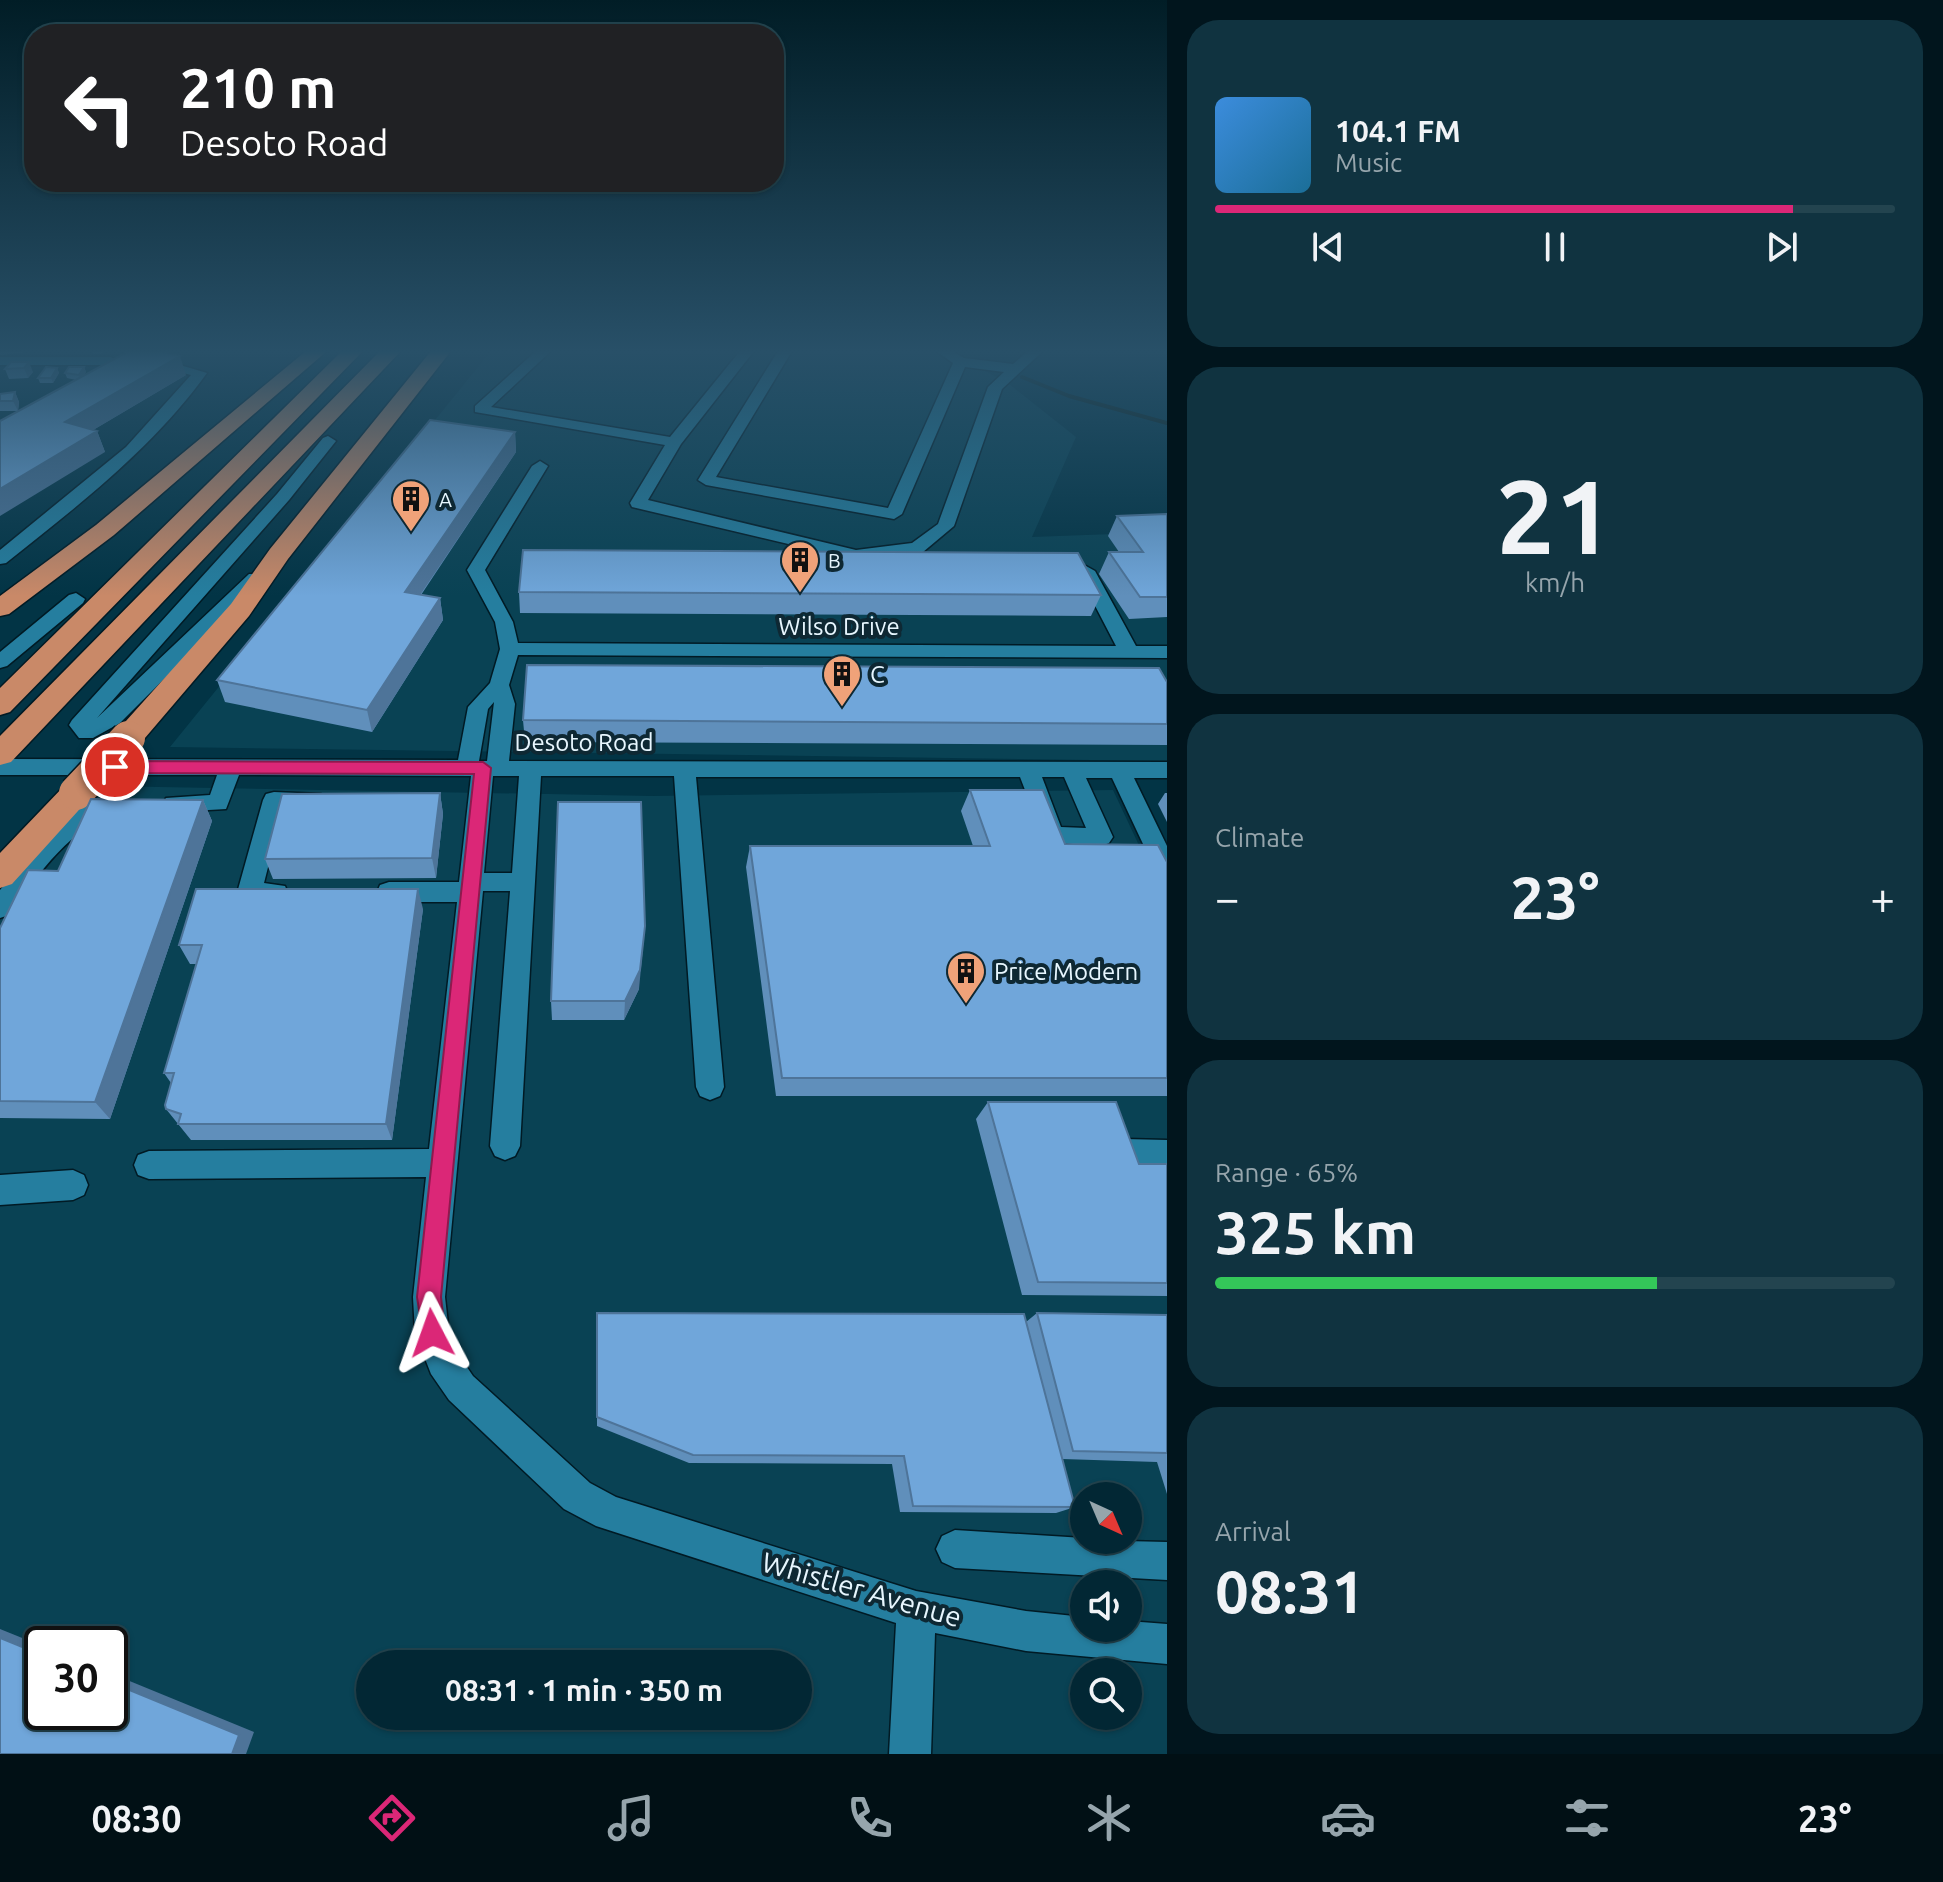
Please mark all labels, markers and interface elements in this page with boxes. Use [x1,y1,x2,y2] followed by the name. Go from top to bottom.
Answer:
[48,56,152,160] icon: left
[180,56,336,119] text: 210 m
[1335,114,1461,148] text: 104.1 FM
[180,122,388,163] text: Desoto Road
[1335,148,1402,177] text: Music
[1306,225,1350,269] icon: previous
[1533,225,1577,269] icon: pause
[1760,225,1804,269] icon: next
[1496,457,1614,574] text: 21
[390,478,432,533] building icon: A
[439,488,452,511] place label: A
[779,539,821,594] building icon: B
[828,549,841,572] place label: B
[1525,568,1585,597] text: km/h
[778,613,900,640] street label: Wilso Drive
[821,653,863,708] building icon: C
[870,661,885,688] place label: C
[515,729,653,756] street label: Desoto Road
[81,733,149,801] pin
[93,745,137,789] icon: arrive
[1215,823,1304,852] text: Climate
[1511,863,1599,930] text: 23°
[1215,873,1240,922] text: −
[1870,873,1895,922] text: +
[945,950,987,1005] building icon: Price Modern
[994,958,1138,985] place label: Price Modern
[1215,1158,1358,1187] text: Range · 65%
[1215,1198,1416,1265] text: 325 km
[390,1291,474,1375] position arrow
[1070,1482,1142,1554] north arrow
[1070,1482,1142,1730] map controls
[1215,1517,1291,1546] text: Arrival
[759,1546,965,1632] street label: Whistler Avenue
[1215,1557,1365,1624] text: 08:31
[1070,1570,1142,1642] button: sound
[24,1626,128,1730] speed limit sign: 30
[1070,1658,1142,1730] button: search
[445,1673,723,1707] text: 08:31 · 1 min · 350 m
[364,1790,420,1846] icon: directions
[603,1790,659,1846] icon: music
[842,1790,898,1846] icon: phone
[1081,1790,1137,1846] icon: climate
[1320,1790,1376,1846] icon: car
[1559,1790,1615,1846] icon: filters
[91,1798,182,1839] text: 08:30
[1798,1798,1851,1839] text: 23°

